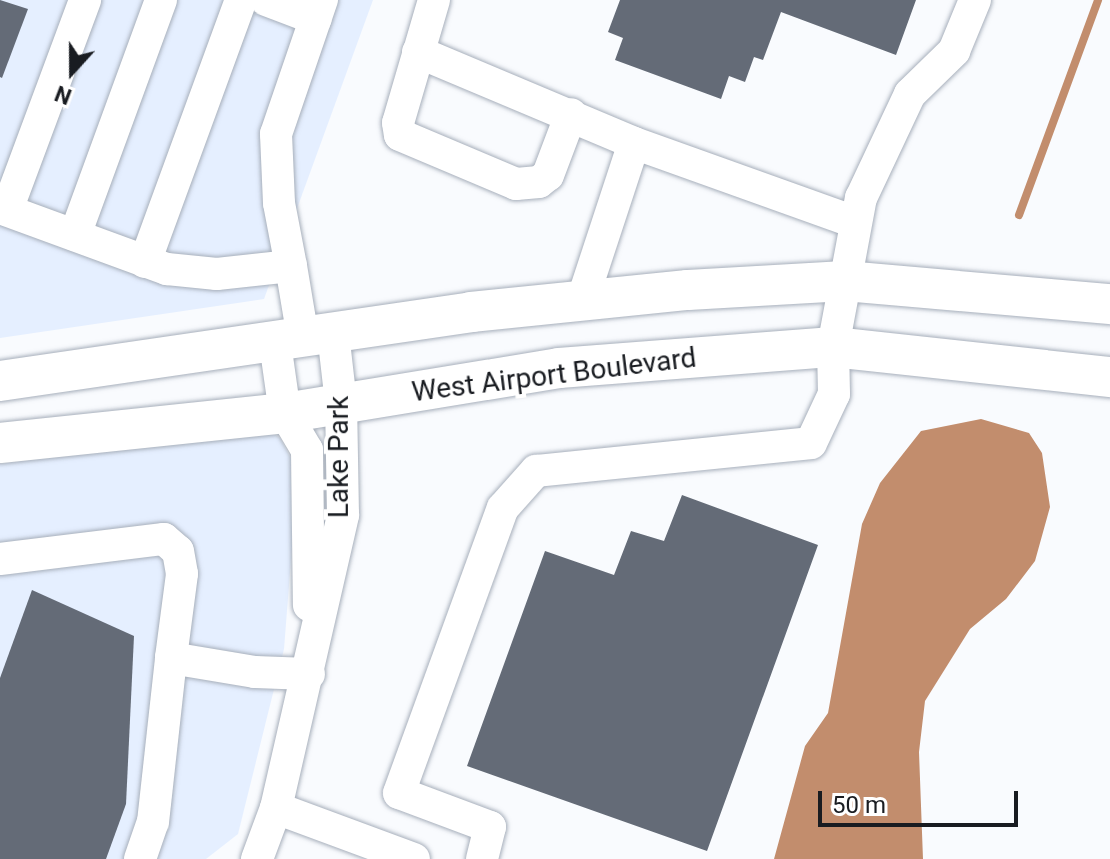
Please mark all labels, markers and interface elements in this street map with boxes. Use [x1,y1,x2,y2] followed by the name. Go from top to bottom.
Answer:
[32,32,112,112] north arrow
[51,80,75,109] text: N
[410,341,698,409] street label: West Airport Boulevard
[322,396,356,518] street label: Lake Park
[822,775,1022,825] scale bar
[832,791,886,819] text: 50 m

